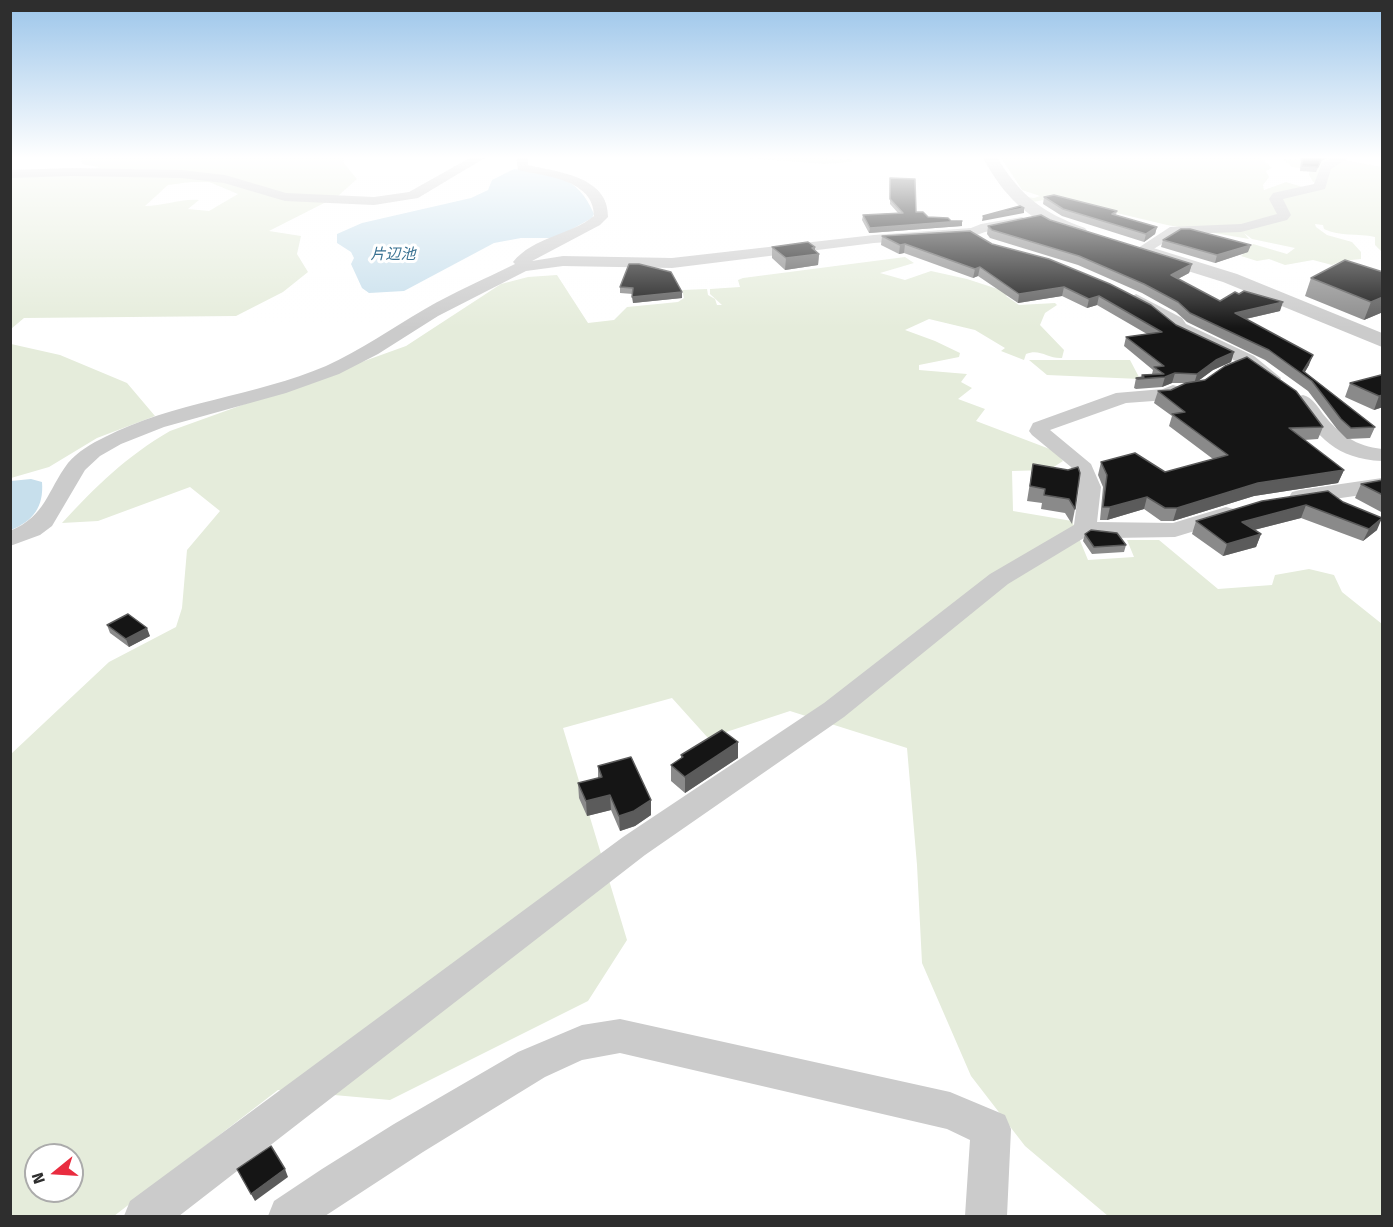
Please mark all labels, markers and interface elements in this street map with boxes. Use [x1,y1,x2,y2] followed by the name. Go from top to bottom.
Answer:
[371,246,415,264] water label: 片辺池
[24,1143,84,1203] north arrow
[28,1170,49,1186] text: N

